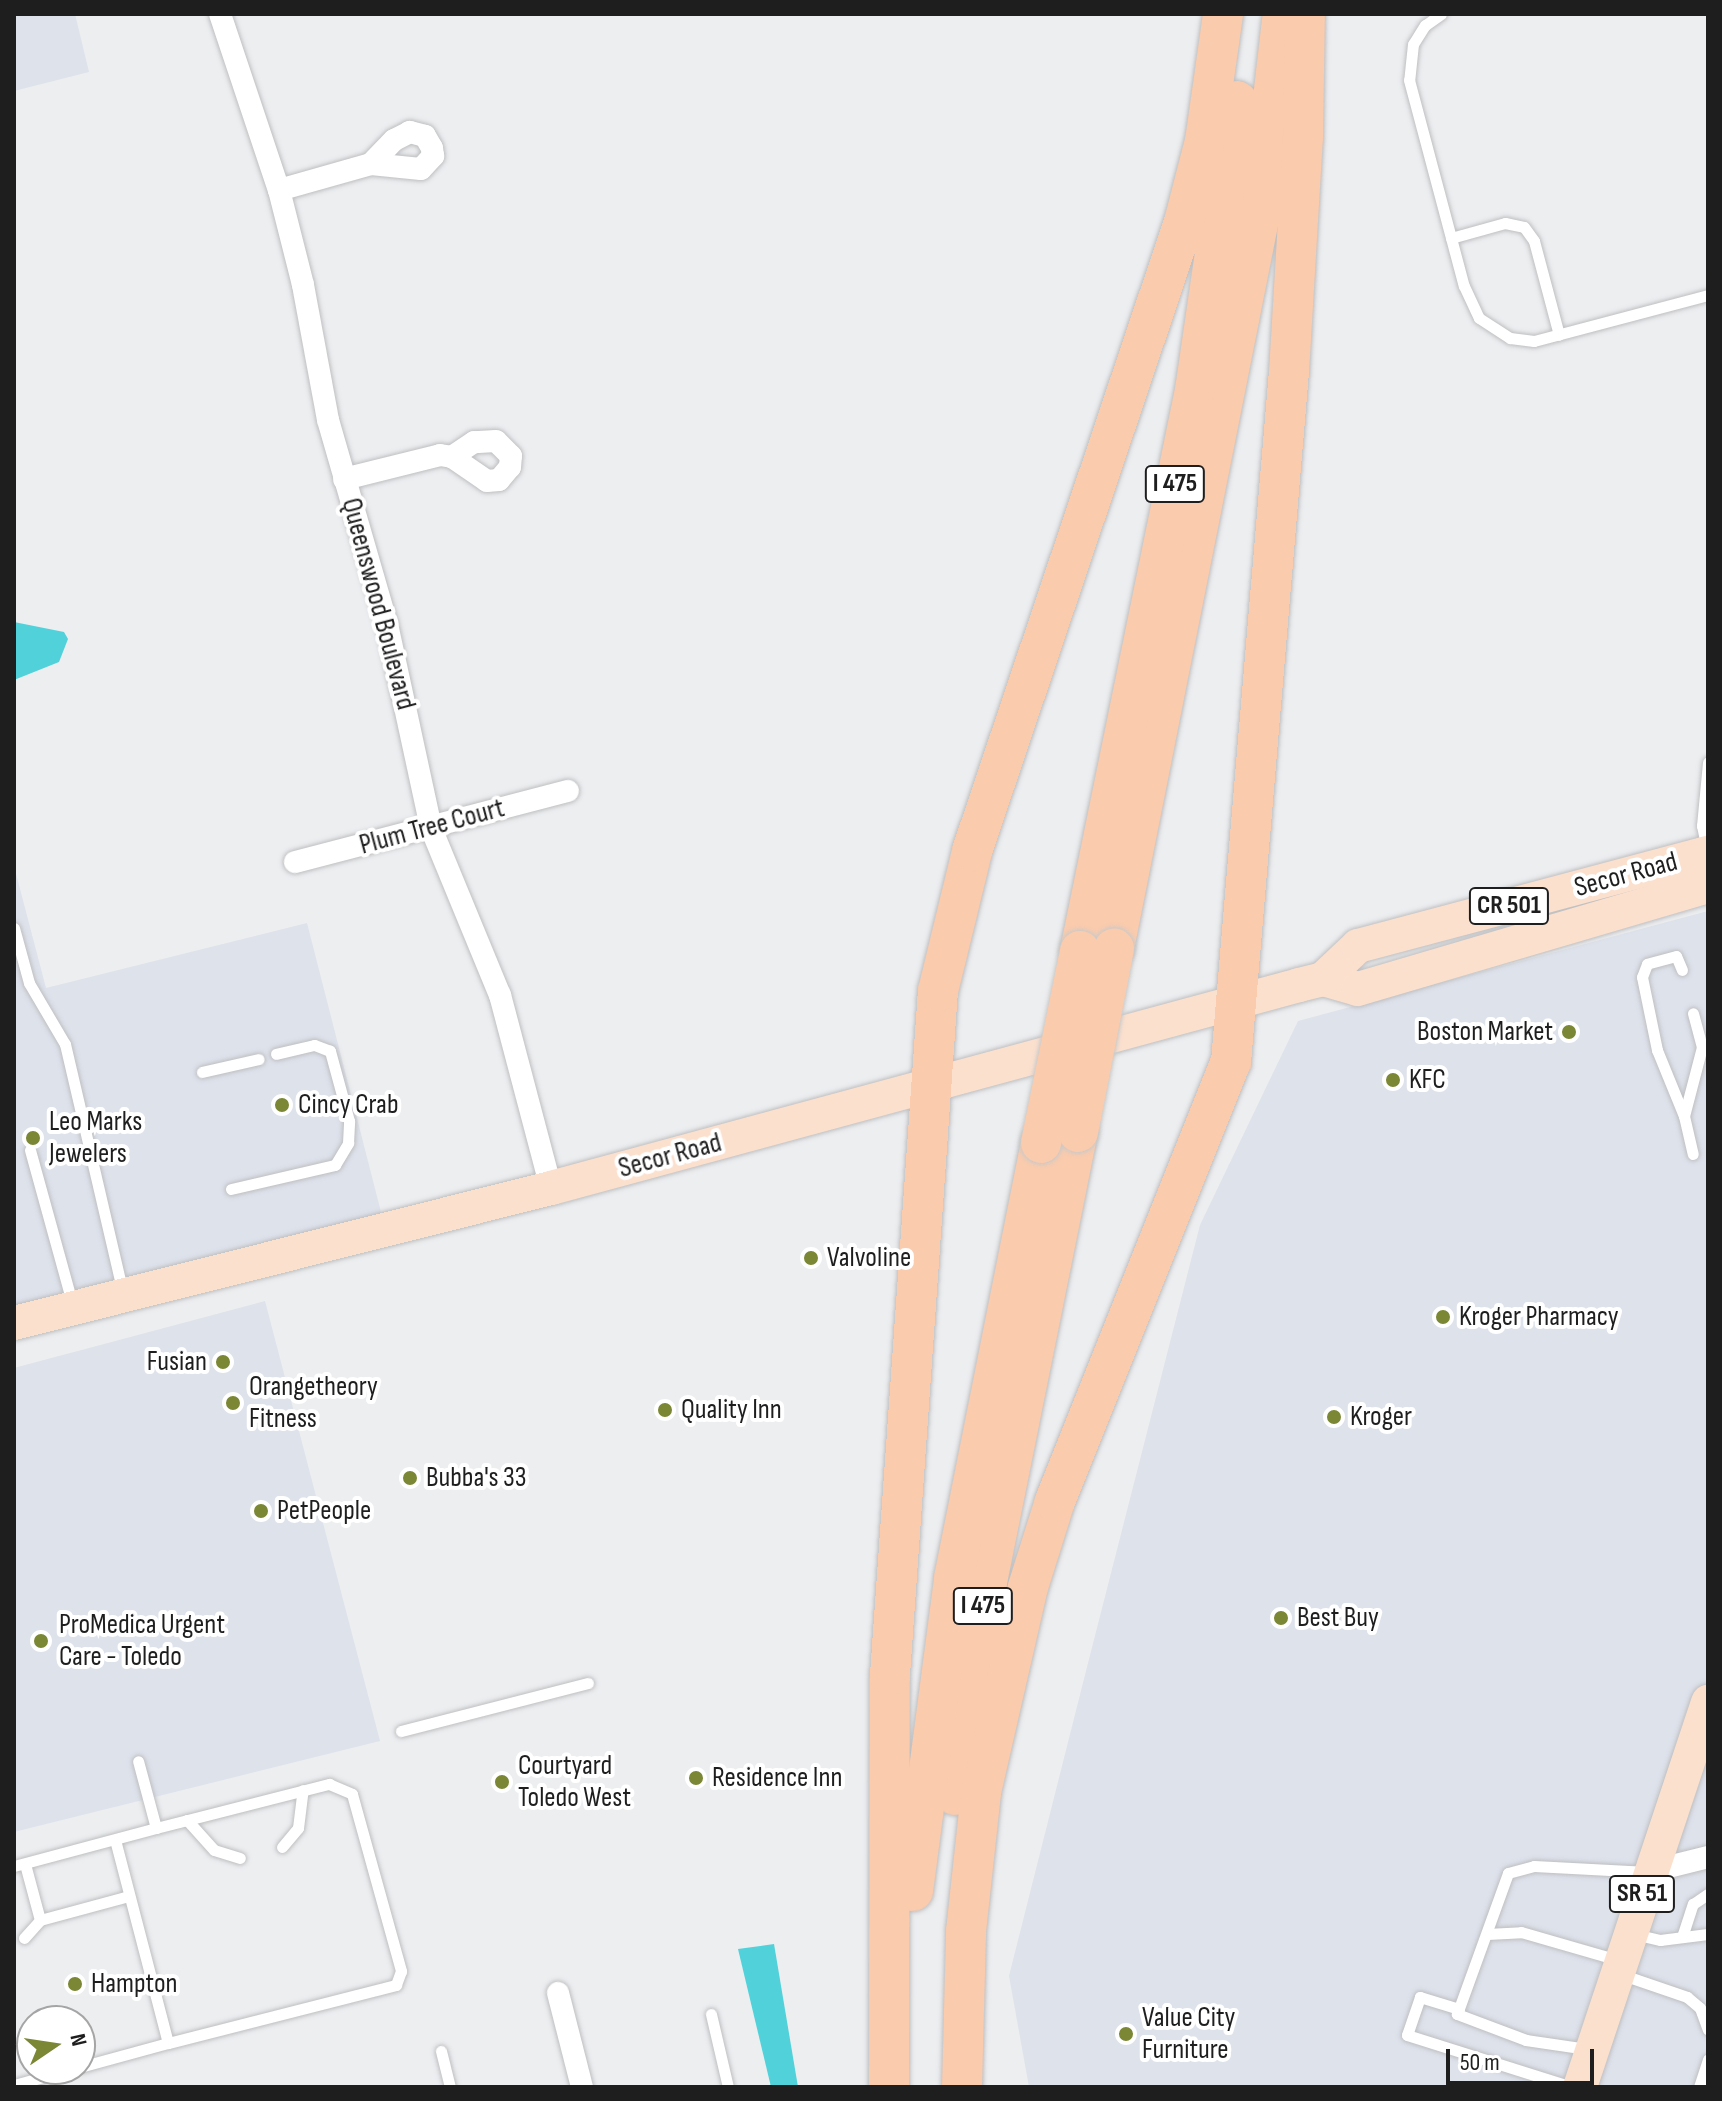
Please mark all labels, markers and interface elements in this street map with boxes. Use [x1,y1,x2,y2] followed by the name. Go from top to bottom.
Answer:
[1143,462,1207,506] road number: I 475
[334,495,422,713] street label: Queenswood Boulevard
[356,792,508,862] street label: Plum Tree Court
[1571,845,1681,905] street label: Secor Road
[1467,884,1551,928] road number: CR 501
[1417,1015,1553,1049] place label: Boston Market
[1560,1023,1578,1041] marker: Boston Market
[1409,1063,1446,1097] place label: KFC
[1384,1071,1402,1089] marker: KFC
[298,1088,399,1122] place label: Cincy Crab
[273,1096,291,1114] marker: Cincy Crab
[49,1105,142,1171] place label: Leo Marks Jewelers
[615,1126,725,1186] street label: Secor Road
[24,1129,42,1147] marker: Leo Marks Jewelers
[827,1241,911,1275] place label: Valvoline
[802,1249,820,1267] marker: Valvoline
[1459,1300,1619,1334] place label: Kroger Pharmacy
[1434,1308,1452,1326] marker: Kroger Pharmacy
[147,1345,207,1379] place label: Fusian
[214,1353,232,1371] marker: Fusian
[249,1370,378,1436] place label: Orangetheory Fitness
[681,1393,782,1427] place label: Quality Inn
[224,1394,242,1412] marker: Orangetheory Fitness
[1350,1400,1412,1434] place label: Kroger
[656,1401,674,1419] marker: Quality Inn
[1325,1408,1343,1426] marker: Kroger
[426,1461,527,1495] place label: Bubba's 33
[401,1469,419,1487] marker: Bubba's 33
[277,1494,371,1528] place label: PetPeople
[252,1502,270,1520] marker: PetPeople
[951,1584,1015,1628] road number: I 475
[1297,1601,1379,1635] place label: Best Buy
[59,1608,225,1674] place label: ProMedica Urgent Care - Toledo
[1272,1609,1290,1627] marker: Best Buy
[30,1630,52,1652] marker: ProMedica Urgent Care - Toledo
[518,1749,631,1815] place label: Courtyard Toledo West
[712,1761,842,1795] place label: Residence Inn
[687,1769,705,1787] marker: Residence Inn
[493,1773,511,1791] marker: Courtyard Toledo West
[1608,1872,1676,1916] road number: SR 51
[91,1967,177,2001] place label: Hampton
[66,1975,84,1993] marker: Hampton
[1142,2001,1235,2067] place label: Value City Furniture
[16,2005,96,2085] north arrow
[1117,2025,1135,2043] marker: Value City Furniture
[63,2031,92,2049] text: N
[1450,2033,1598,2083] scale bar
[1460,2048,1500,2077] text: 50 m

